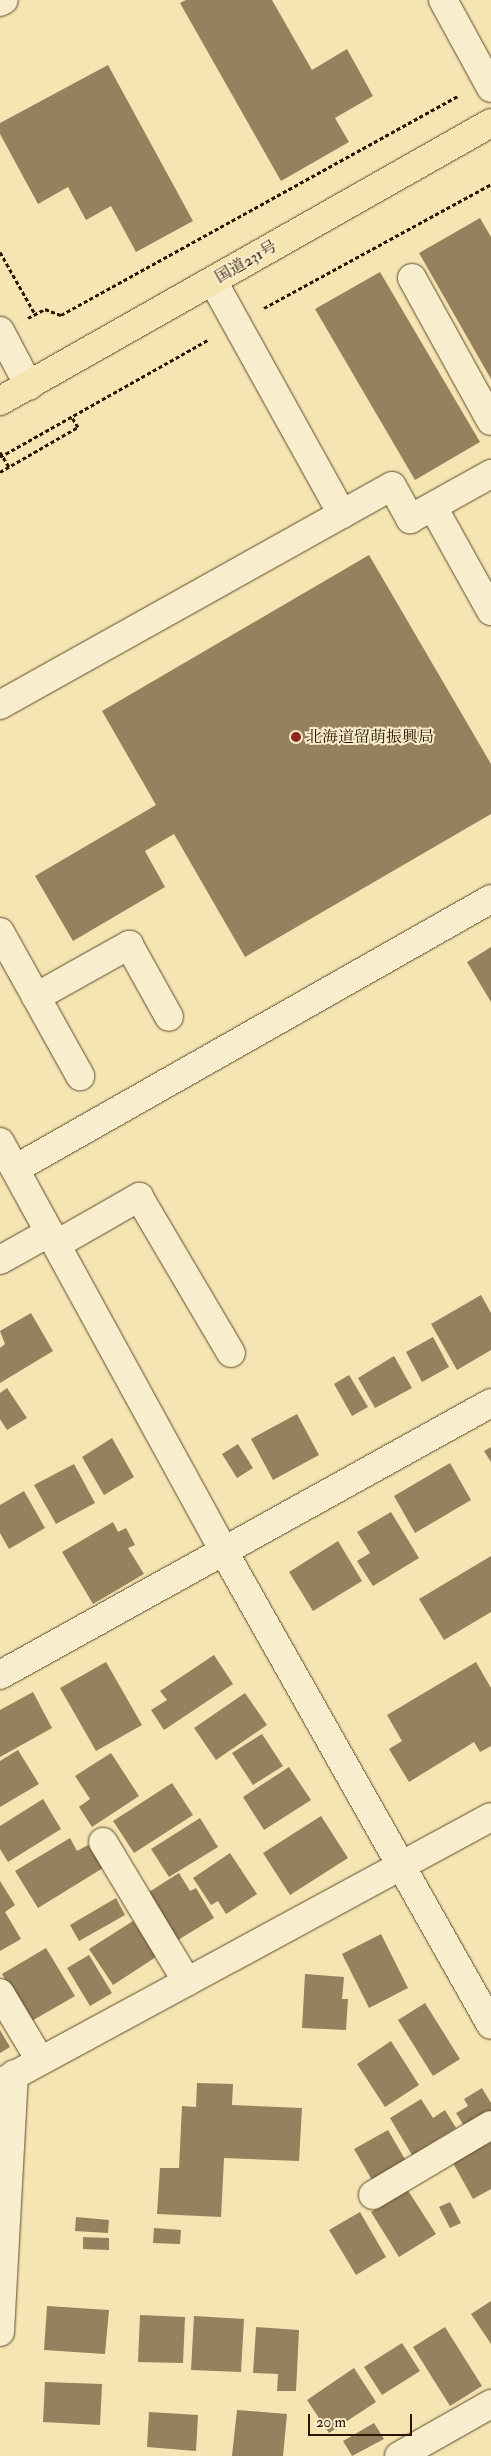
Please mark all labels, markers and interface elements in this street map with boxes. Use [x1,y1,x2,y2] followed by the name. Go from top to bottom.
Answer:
[212,237,280,287] street label: 国道231号
[306,727,434,747] place label: 北海道留萌振興局
[290,731,302,743] marker: 北海道留萌振興局
[311,2404,415,2436] scale bar
[316,2413,346,2432] text: 20 m

